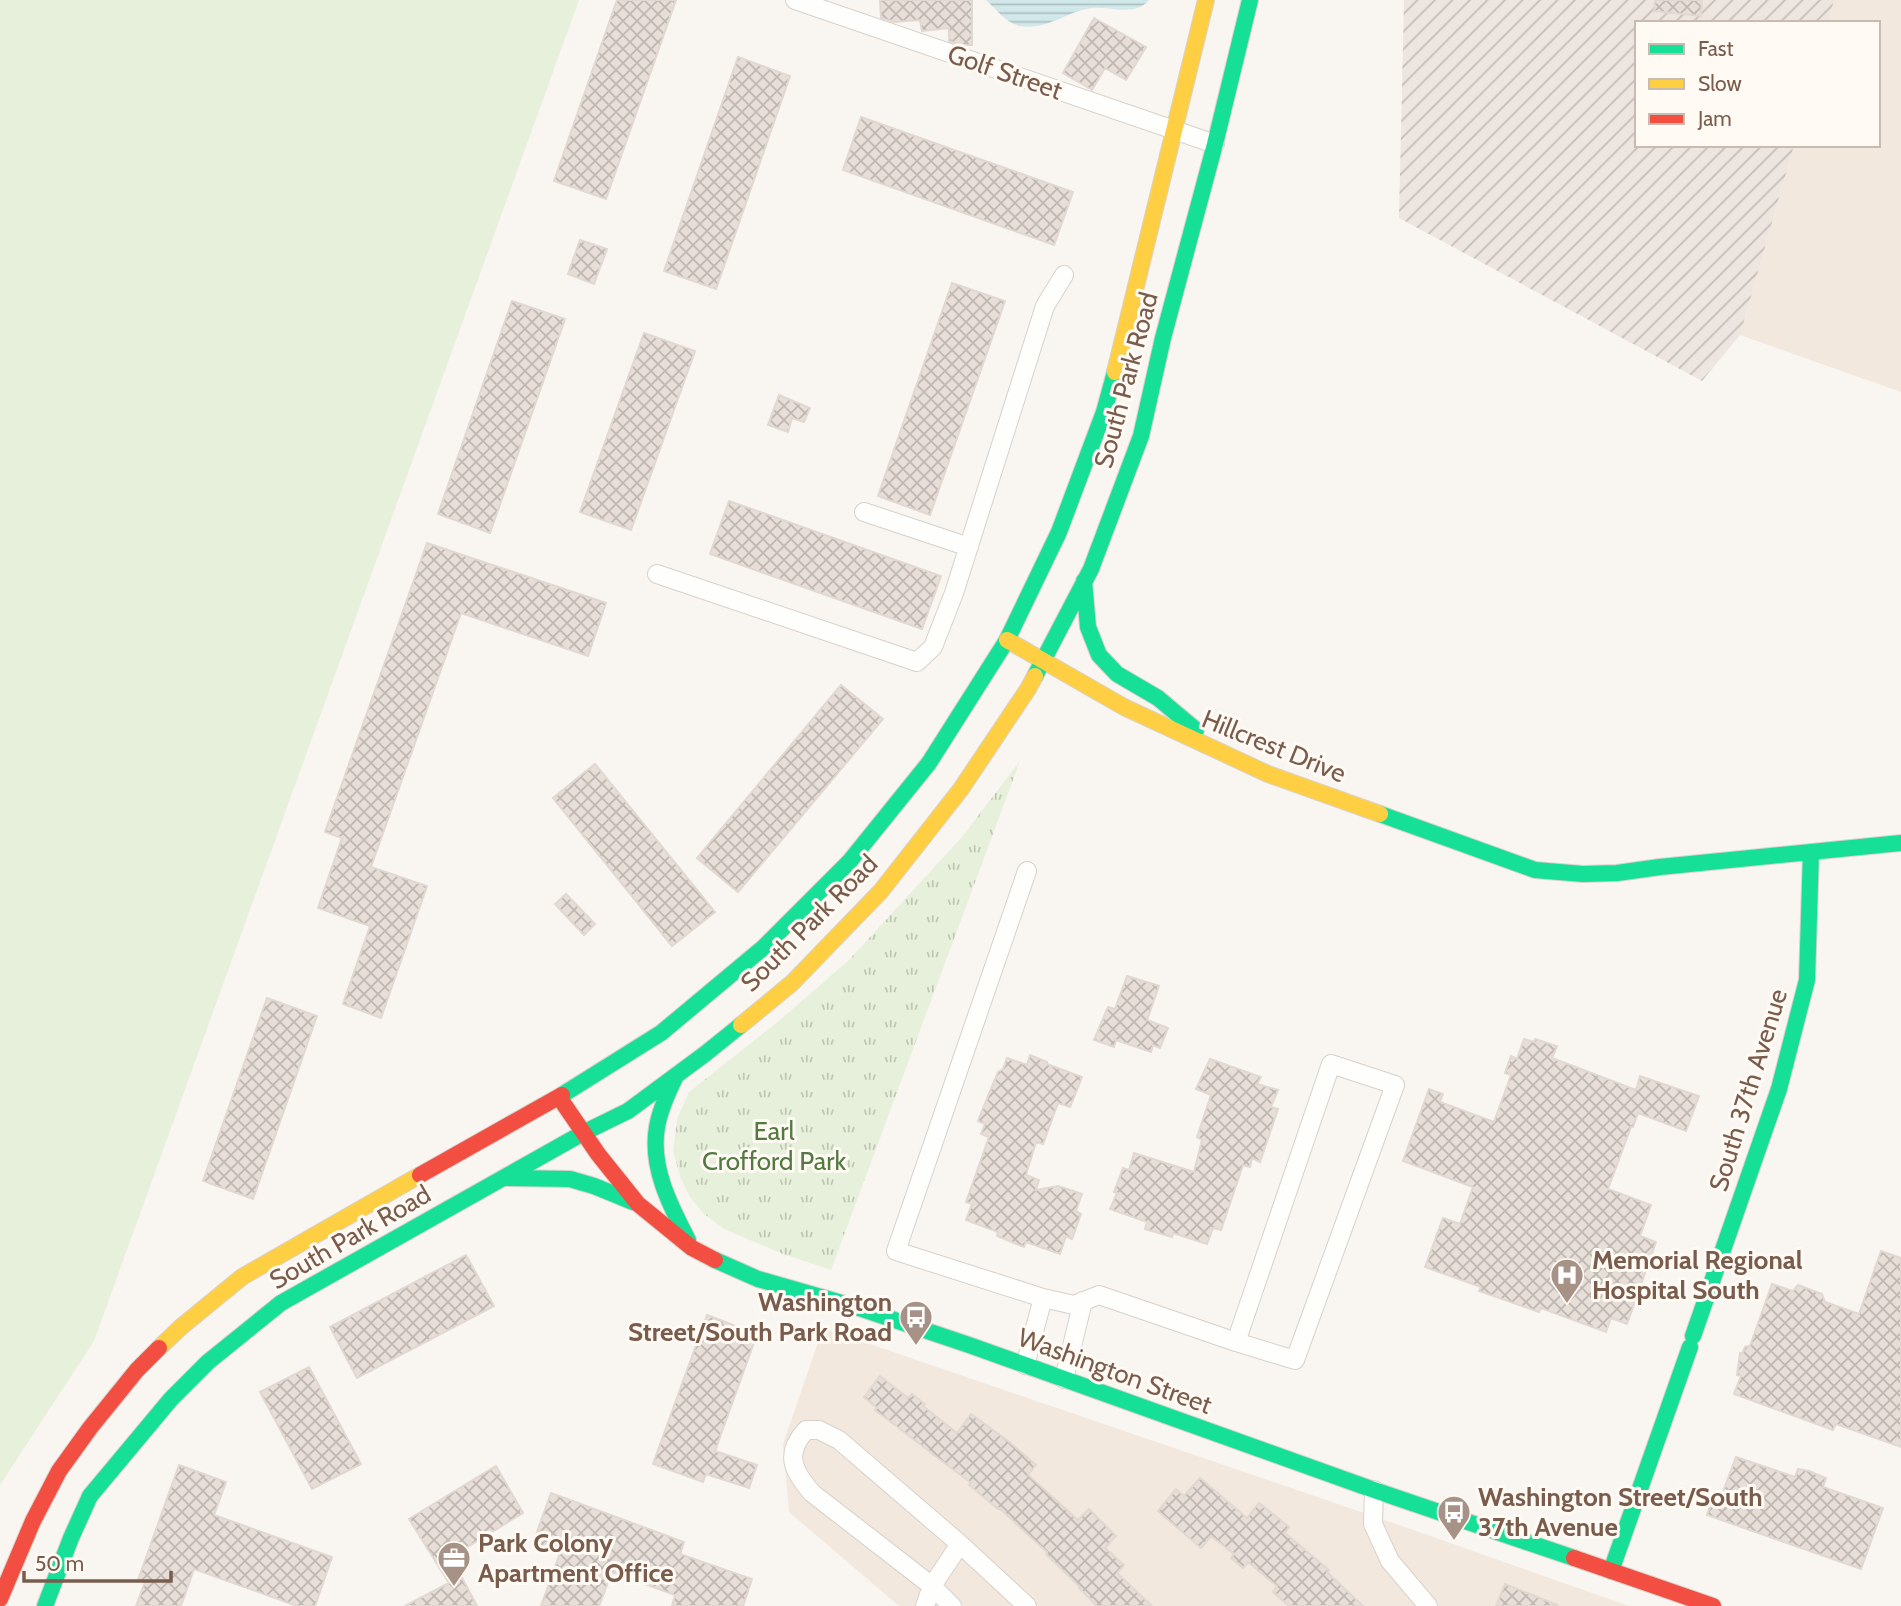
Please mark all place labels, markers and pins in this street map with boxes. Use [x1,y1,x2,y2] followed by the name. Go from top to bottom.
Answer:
[1592,1244,1803,1306] place label: Memorial Regional Hospital South
[1548,1256,1586,1305] hospital icon: Memorial Regional Hospital South
[628,1286,892,1348] place label: Washington Street/South Park Road
[897,1298,935,1347] bus stop icon: Washington Street/South Park Road
[1478,1481,1763,1543] place label: Washington Street/South 37th Avenue
[1435,1493,1473,1542] bus stop icon: Washington Street/South 37th Avenue
[478,1527,674,1589] place label: Park Colony Apartment Office
[435,1539,473,1588] office icon: Park Colony Apartment Office

